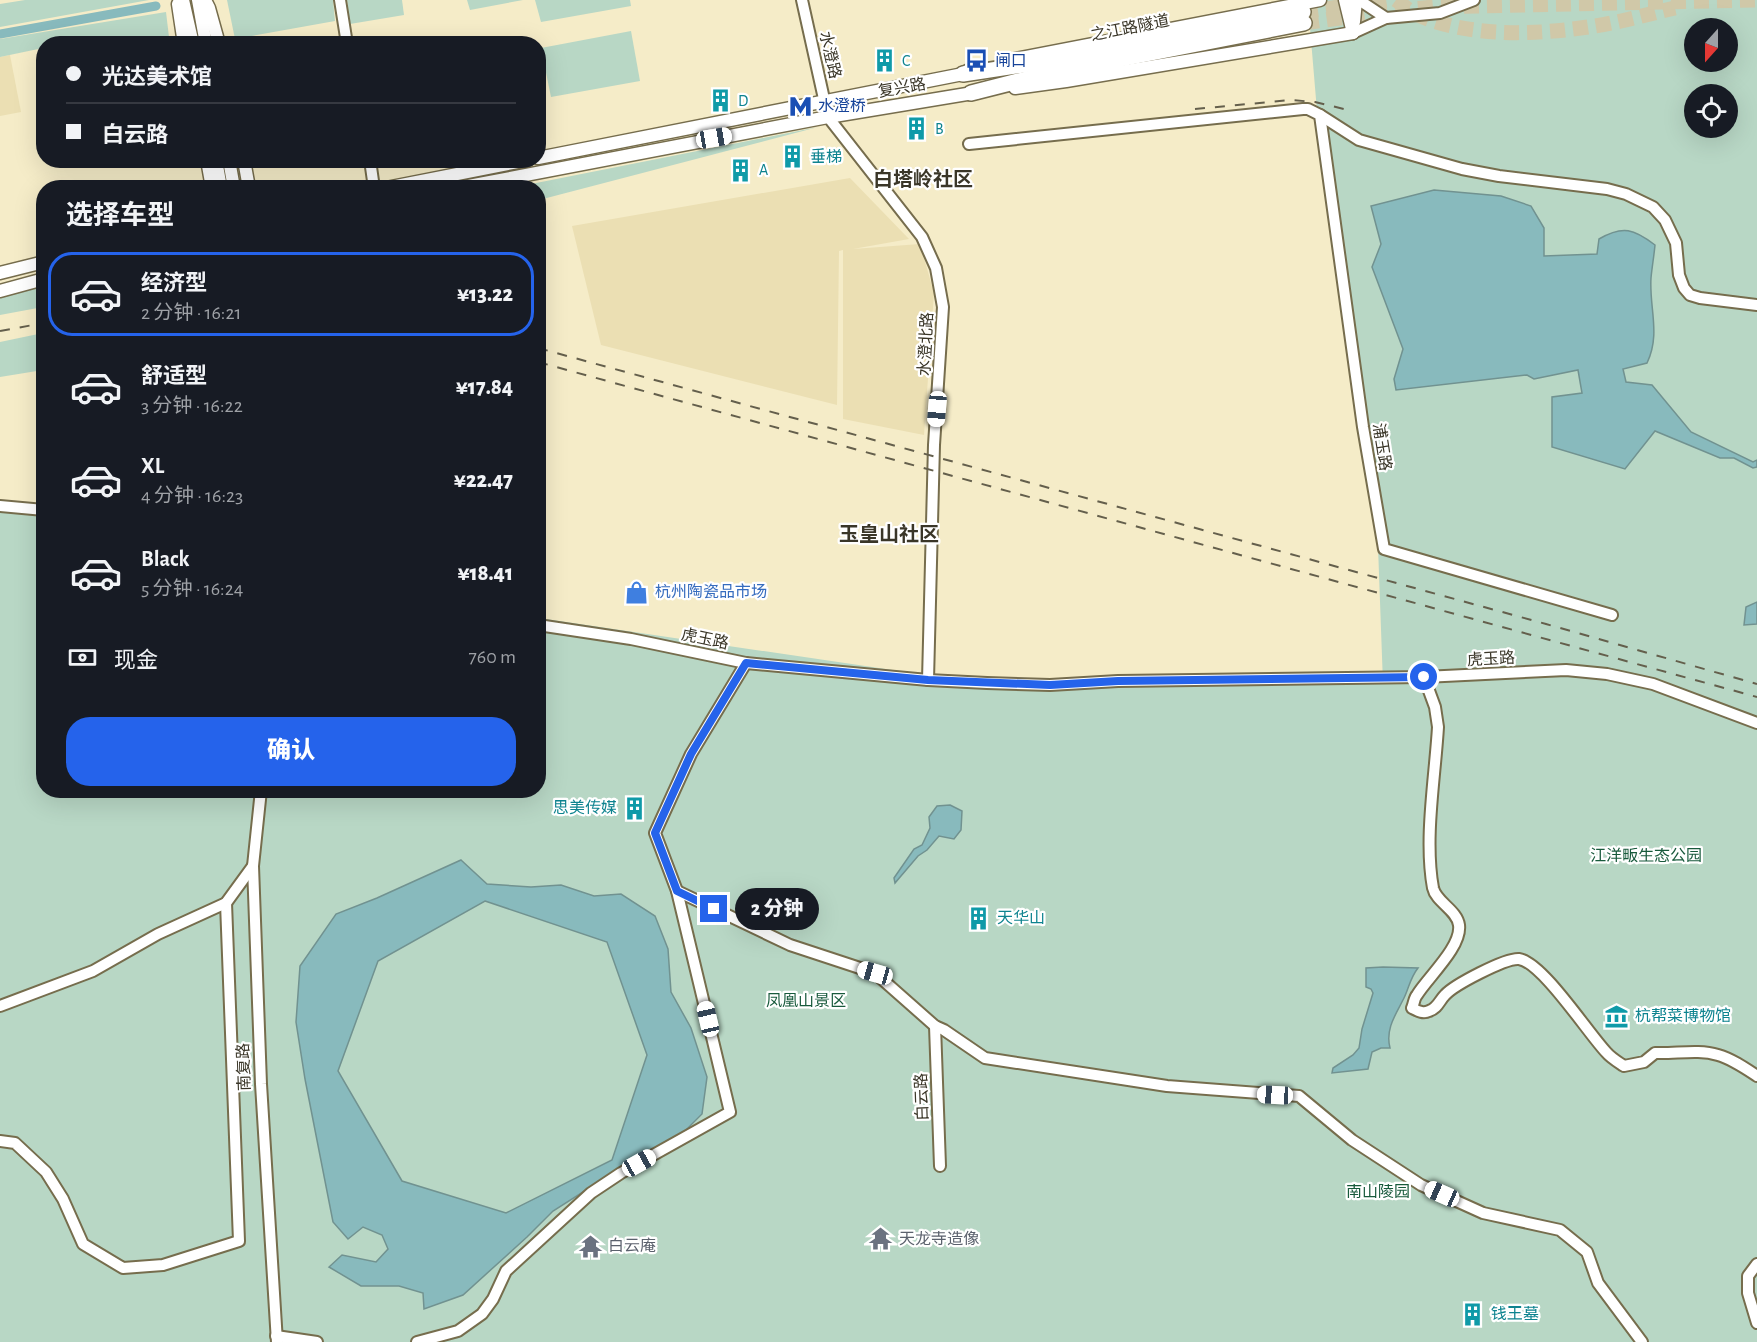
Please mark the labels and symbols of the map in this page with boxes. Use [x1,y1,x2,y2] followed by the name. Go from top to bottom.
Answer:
[1089,12,1171,43] street label: 之江路隧道
[1684,18,1738,72] north arrow
[817,30,844,80] street label: 水澄路
[871,48,897,74] building icon: C
[964,48,990,74] bus stop icon: 闸口
[995,52,1027,69] place label: 闸口
[902,53,910,69] place label: C
[877,75,927,100] street label: 复兴路
[707,88,733,114] building icon: D
[738,93,748,109] place label: D
[787,93,813,119] metro station icon: 水澄桥
[818,97,866,114] place label: 水澄桥
[904,116,930,142] building icon: B
[935,121,944,137] place label: B
[695,126,733,150] car
[779,144,805,170] building icon: 垂梯
[810,148,842,165] place label: 垂梯
[728,157,754,183] building icon: A
[759,162,768,178] place label: A
[873,168,973,190] district label: 白塔岭社区
[915,312,936,376] street label: 水澄北路
[926,390,948,428] car
[1370,422,1395,472] street label: 浦玉路
[839,523,939,545] district label: 玉皇山社区
[624,579,650,605] shop icon: 杭州陶瓷品市场
[655,583,767,600] place label: 杭州陶瓷品市场
[680,625,730,652] street label: 虎玉路
[1467,649,1515,668] street label: 虎玉路
[1410,663,1437,690] route start
[622,795,648,821] building icon: 思美传媒
[553,799,617,816] place label: 思美传媒
[1590,847,1702,864] park label: 江洋畈生态公园
[735,888,819,930] callout: 2 分钟
[700,895,727,922] route end
[966,905,992,931] building icon: 天华山
[997,909,1045,926] place label: 天华山
[855,959,895,987] car
[766,993,846,1009] park label: 凤凰山景区
[695,999,721,1039] car
[1604,1003,1630,1029] museum icon: 杭帮菜博物馆
[1635,1007,1731,1024] place label: 杭帮菜博物馆
[234,1043,253,1091] street label: 南复路
[912,1073,931,1121] street label: 白云路
[1257,1085,1293,1105] car
[619,1146,659,1180] car
[1422,1178,1462,1210] car
[1346,1183,1410,1200] park label: 南山陵园
[868,1226,894,1252] temple icon: 天龙寺造像
[899,1230,979,1247] place label: 天龙寺造像
[577,1233,603,1259] temple icon: 白云庵
[608,1237,656,1254] place label: 白云庵
[1460,1301,1486,1327] building icon: 钱王墓
[1491,1305,1539,1322] place label: 钱王墓

